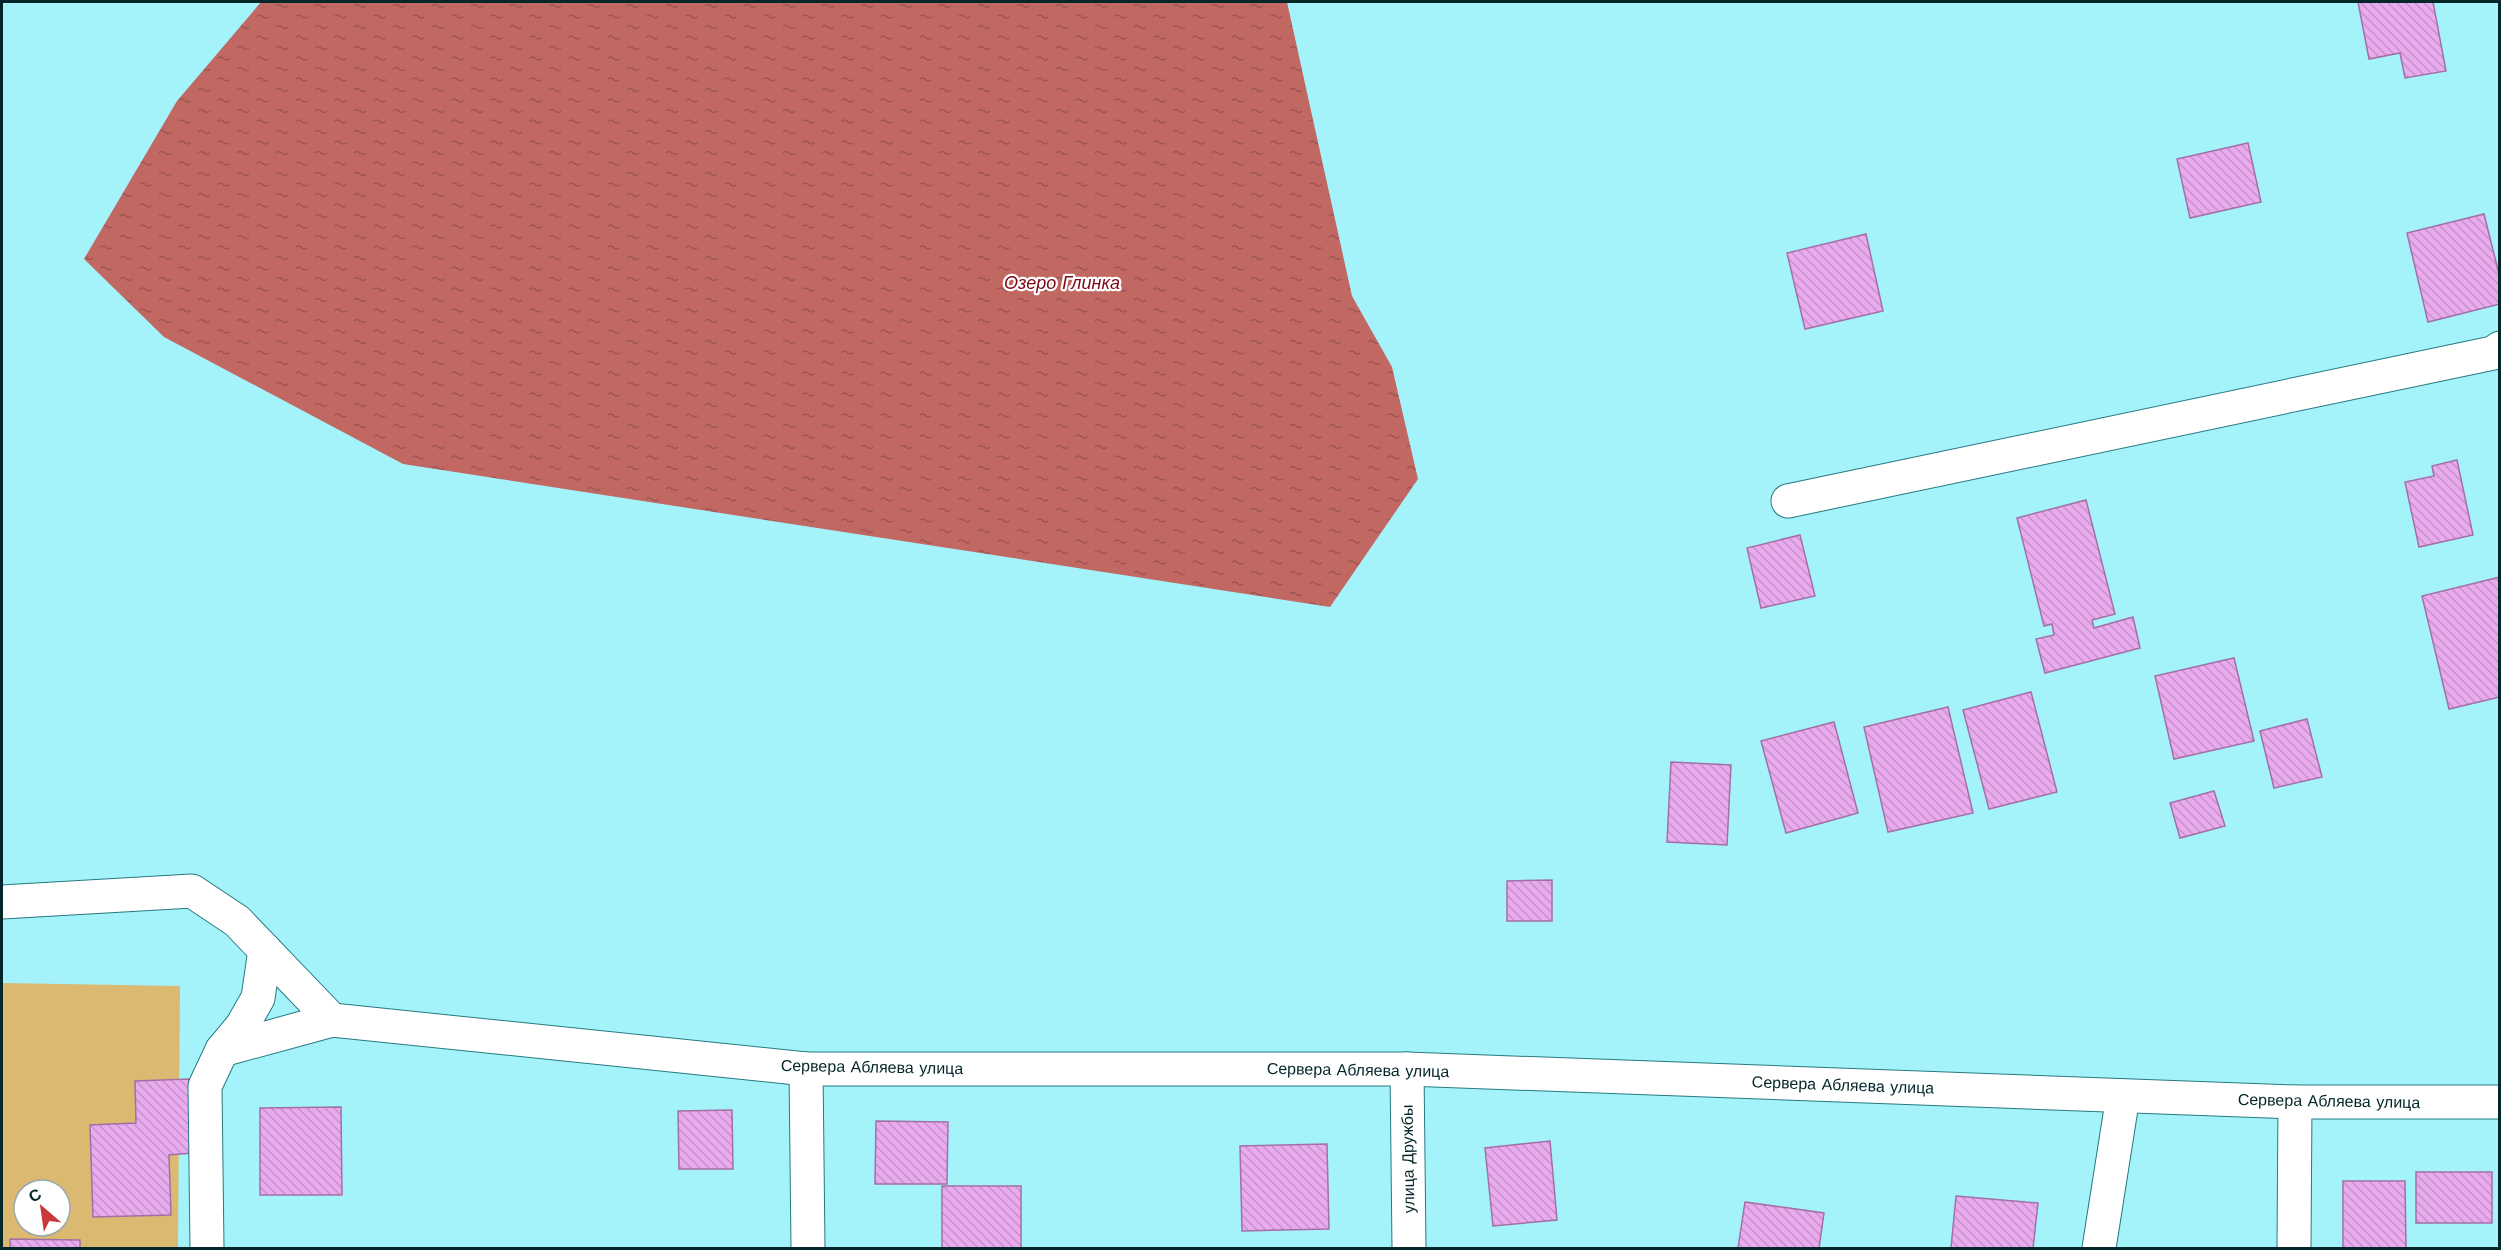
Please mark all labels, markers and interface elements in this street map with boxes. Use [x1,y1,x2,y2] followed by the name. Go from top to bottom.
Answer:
[1004,272,1120,293] water label: Озеро Глинка
[781,1056,964,1078] street label: Сервера Абляева улица
[1267,1059,1450,1081] street label: Сервера Абляева улица
[1751,1072,1935,1098] street label: Сервера Абляева улица
[2238,1090,2421,1112] street label: Сервера Абляева улица
[1398,1104,1418,1214] street label: улица Дружбы
[12,1178,72,1238] north arrow
[25,1184,45,1206] text: С

